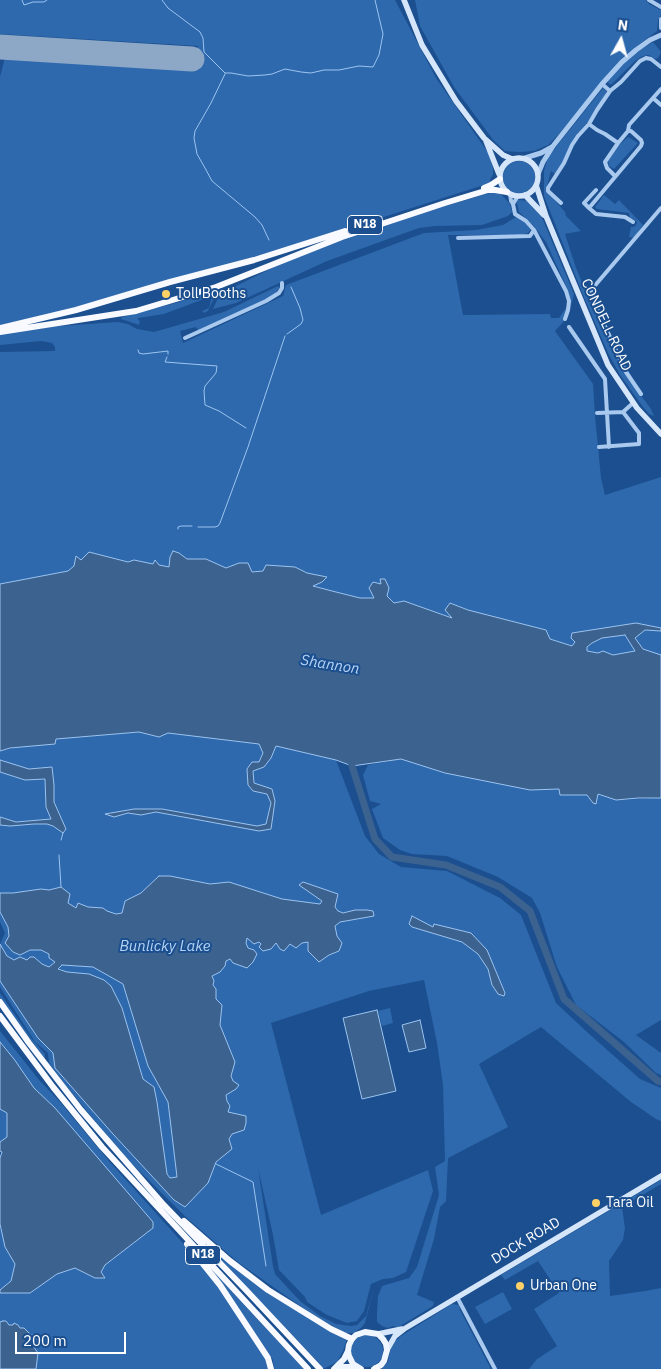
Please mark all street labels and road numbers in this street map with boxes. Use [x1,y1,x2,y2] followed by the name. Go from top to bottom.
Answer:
[348,216,382,234] road number: N18
[577,276,635,374] street label: CONDELL ROAD
[489,1214,563,1268] street label: DOCK ROAD
[186,1246,220,1264] road number: N18

